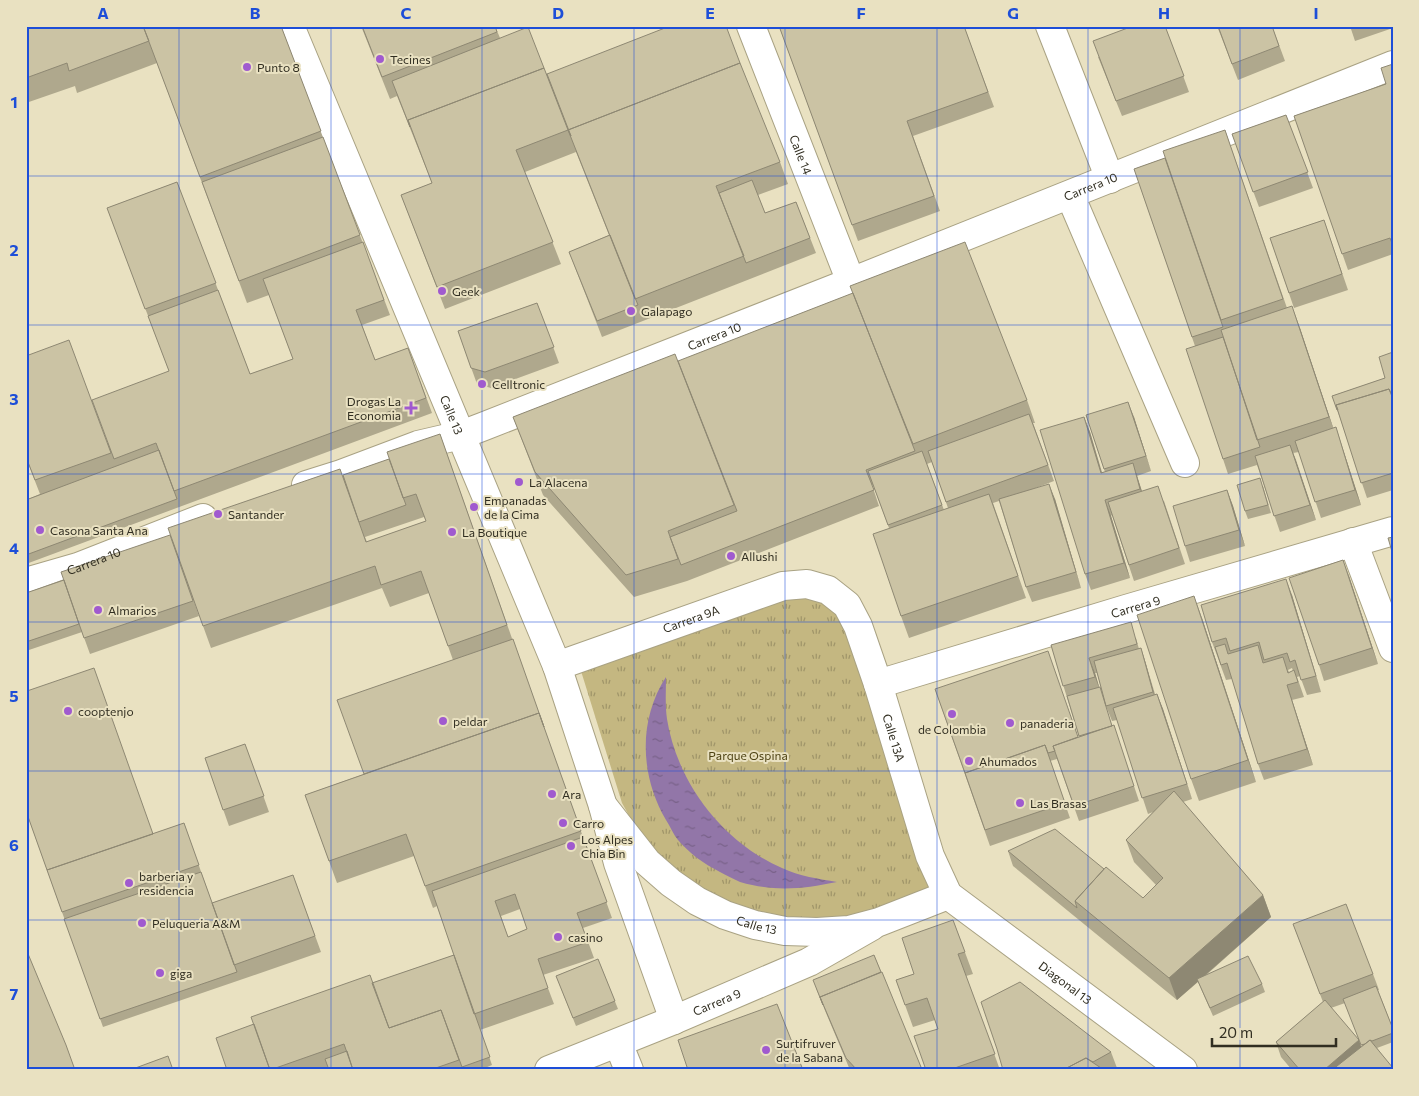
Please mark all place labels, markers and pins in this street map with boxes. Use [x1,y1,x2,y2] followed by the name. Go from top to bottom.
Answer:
[390,52,431,66] place label: Tecines
[374,53,386,65] marker: Tecines
[257,60,300,74] place label: Punto 8
[241,61,253,73] marker: Punto 8
[452,284,480,298] place label: Geek
[436,285,448,297] marker: Geek
[641,304,692,318] place label: Galapago
[625,305,637,317] marker: Galapago
[492,377,545,391] place label: Celltronic
[476,378,488,390] marker: Celltronic
[347,394,401,422] place label: Drogas La Economia
[405,402,417,414] marker: Drogas La Economia
[529,475,587,489] place label: La Alacena
[513,476,525,488] marker: La Alacena
[484,493,547,521] place label: Empanadas de la Cima
[468,501,480,513] marker: Empanadas de la Cima
[228,507,285,521] place label: Santander
[212,508,224,520] marker: Santander
[50,523,148,537] place label: Casona Santa Ana
[34,524,46,536] marker: Casona Santa Ana
[462,525,527,539] place label: La Boutique
[446,526,458,538] marker: La Boutique
[741,549,778,563] place label: Allushi
[725,550,737,562] marker: Allushi
[108,603,156,617] place label: Almarios
[92,604,104,616] marker: Almarios
[78,704,134,718] place label: cooptenjo
[62,705,74,717] marker: cooptenjo
[946,708,958,720] marker: de Colombia
[453,714,488,728] place label: peldar
[437,715,449,727] marker: peldar
[1020,716,1074,730] place label: panaderia
[1004,717,1016,729] marker: panaderia
[918,722,986,736] place label: de Colombia
[979,754,1037,768] place label: Ahumados
[963,755,975,767] marker: Ahumados
[562,787,581,801] place label: Ara
[546,788,558,800] marker: Ara
[1030,796,1087,810] place label: Las Brasas
[1014,797,1026,809] marker: Las Brasas
[573,816,604,830] place label: Carro
[557,817,569,829] marker: Carro
[581,832,633,860] place label: Los Alpes Chia Bin
[565,840,577,852] marker: Los Alpes Chia Bin
[139,869,194,897] place label: barberia y residencia
[123,877,135,889] marker: barberia y residencia
[152,916,240,930] place label: Peluqueria A&M
[136,917,148,929] marker: Peluqueria A&M
[568,930,603,944] place label: casino
[552,931,564,943] marker: casino
[170,966,192,980] place label: giga
[154,967,166,979] marker: giga
[776,1036,843,1064] place label: Surtifruver de la Sabana
[760,1044,772,1056] marker: Surtifruver de la Sabana

